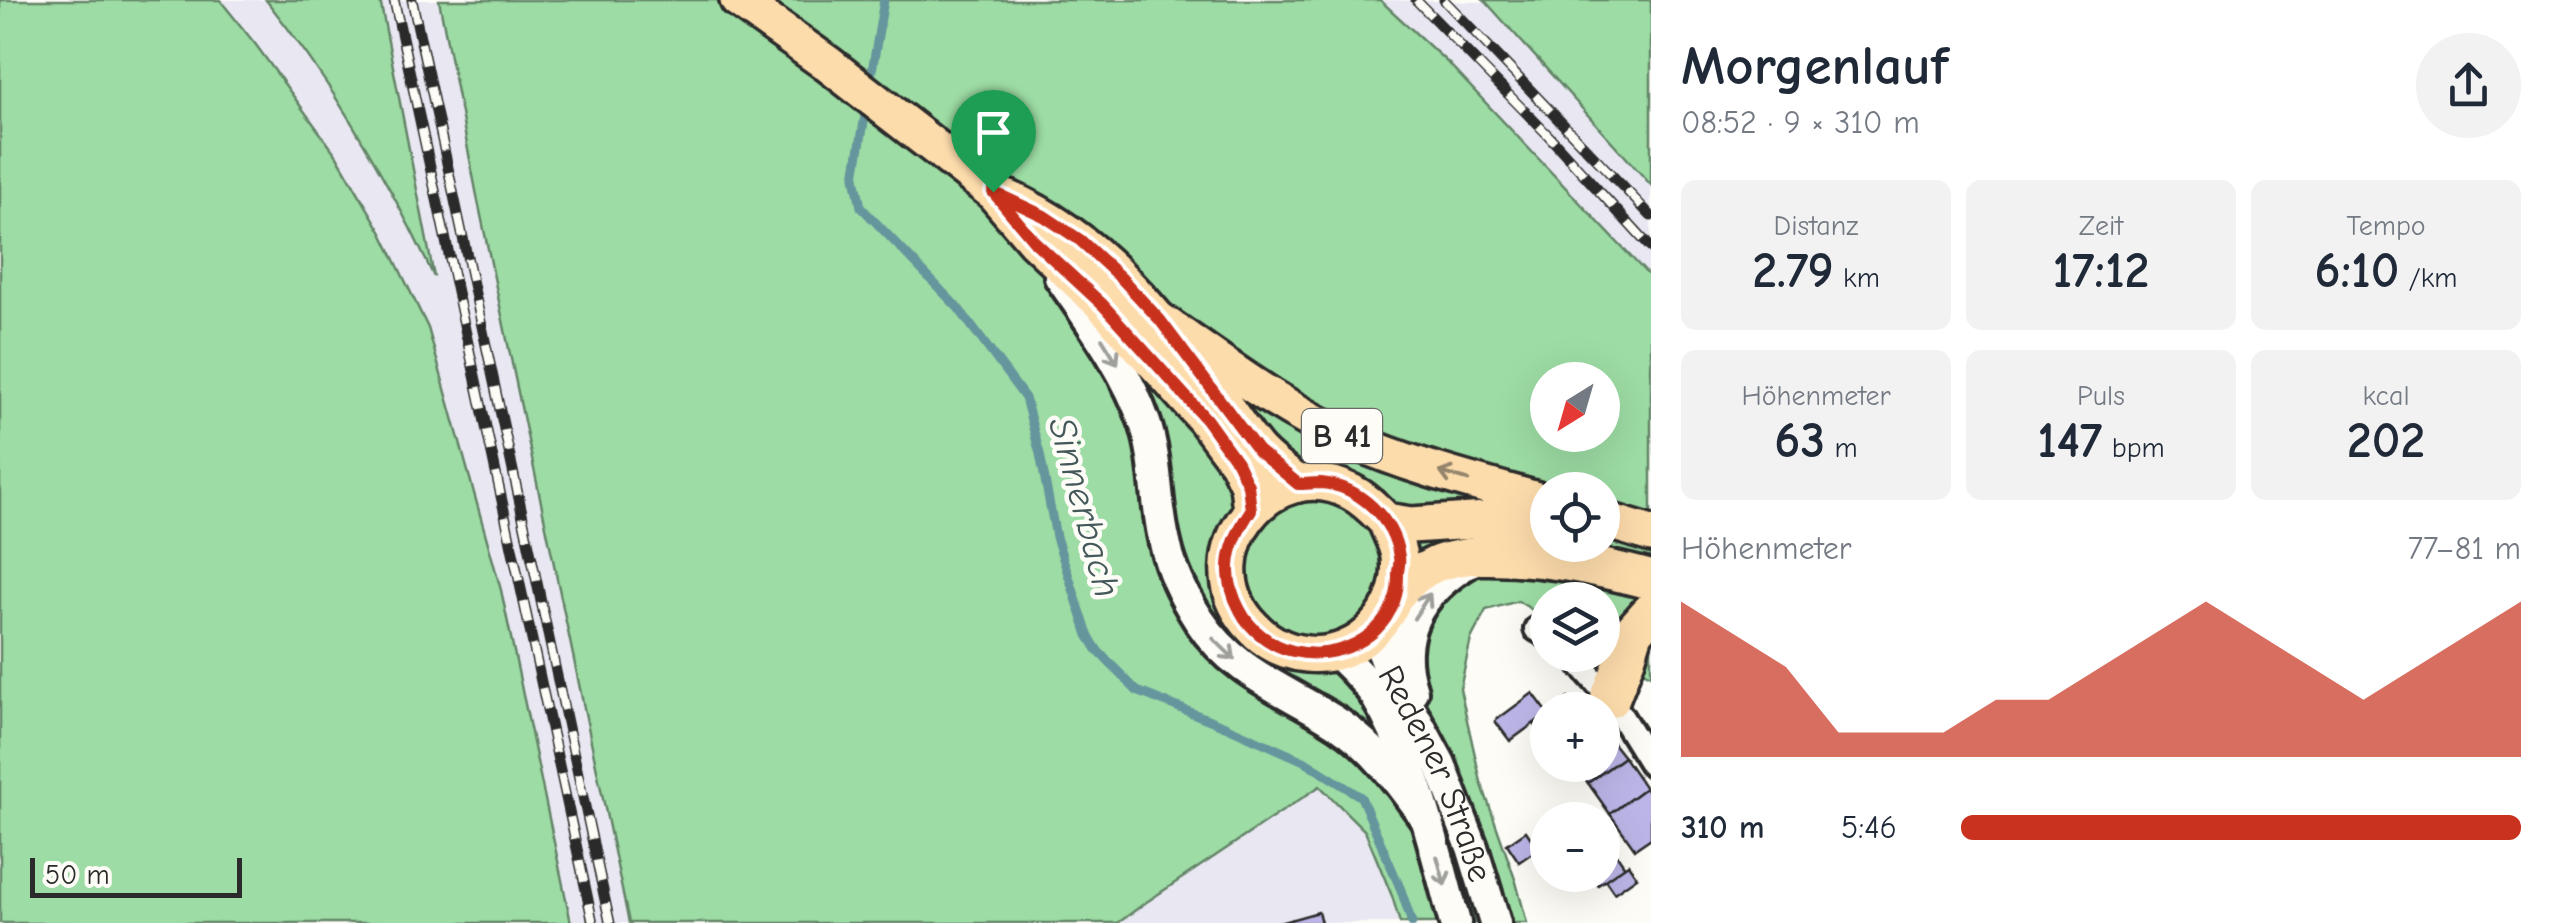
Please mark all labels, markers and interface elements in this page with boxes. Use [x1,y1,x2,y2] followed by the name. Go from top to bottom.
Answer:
[2416,33,2521,138] button: share
[1681,34,1948,98] text: Morgenlauf
[951,90,1036,193] pin
[1681,104,1920,141] text: 08:52 · 9 × 310 m
[966,105,1021,160] icon: arrive
[1774,210,1858,242] text: Distanz
[2079,210,2123,242] text: Zeit
[2346,210,2426,242] text: Tempo
[1752,242,1834,300] text: 2.79
[2052,242,2150,300] text: 17:12
[2314,242,2399,300] text: 6:10
[1834,262,1880,294] text: km
[2399,262,2458,294] text: /km
[1100,336,1120,365] one-way arrow
[1530,362,1620,452] north arrow
[1530,362,1620,892] map controls
[1741,380,1891,412] text: Höhenmeter
[2077,380,2125,412] text: Puls
[2362,380,2410,412] text: kcal
[1302,409,1382,463] road number: B 41
[1039,412,1129,602] water label: Sinnerbach
[1774,412,1825,470] text: 63
[2037,412,2102,470] text: 147
[2347,412,2425,470] text: 202
[1825,432,1858,464] text: m
[2102,432,2165,464] text: bpm
[1439,466,1470,484] one-way arrow
[1530,472,1620,562] button: locate
[1681,530,1851,567] text: Höhenmeter
[2408,530,2521,567] text: 77–81 m
[1530,582,1620,672] button: layers
[1411,593,1432,621] one-way arrow
[1211,637,1235,661] one-way arrow
[1369,658,1501,887] street label: Redener Straße
[1530,692,1620,782] button: +
[1530,802,1620,892] button: −
[1681,809,1765,846] text: 310 m
[1841,809,1897,846] text: 5:46
[30,853,242,898] scale bar
[1432,855,1451,886] one-way arrow
[45,859,110,891] text: 50 m

